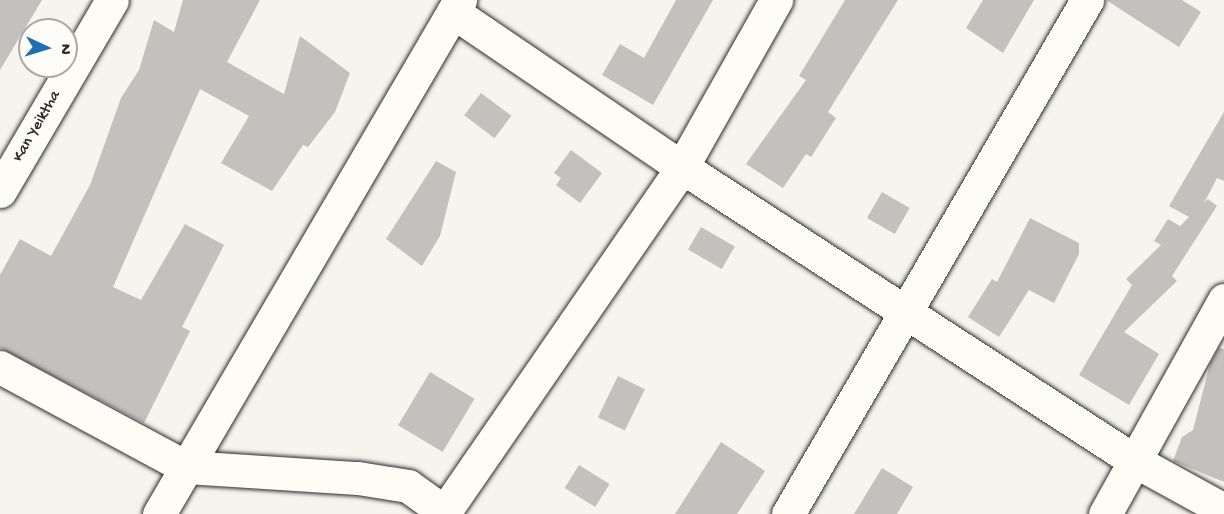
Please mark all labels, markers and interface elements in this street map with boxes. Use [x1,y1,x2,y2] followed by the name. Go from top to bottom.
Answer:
[18,18,78,78] north arrow
[55,43,74,55] text: N
[10,88,66,166] street label: Kan Yeiktha

